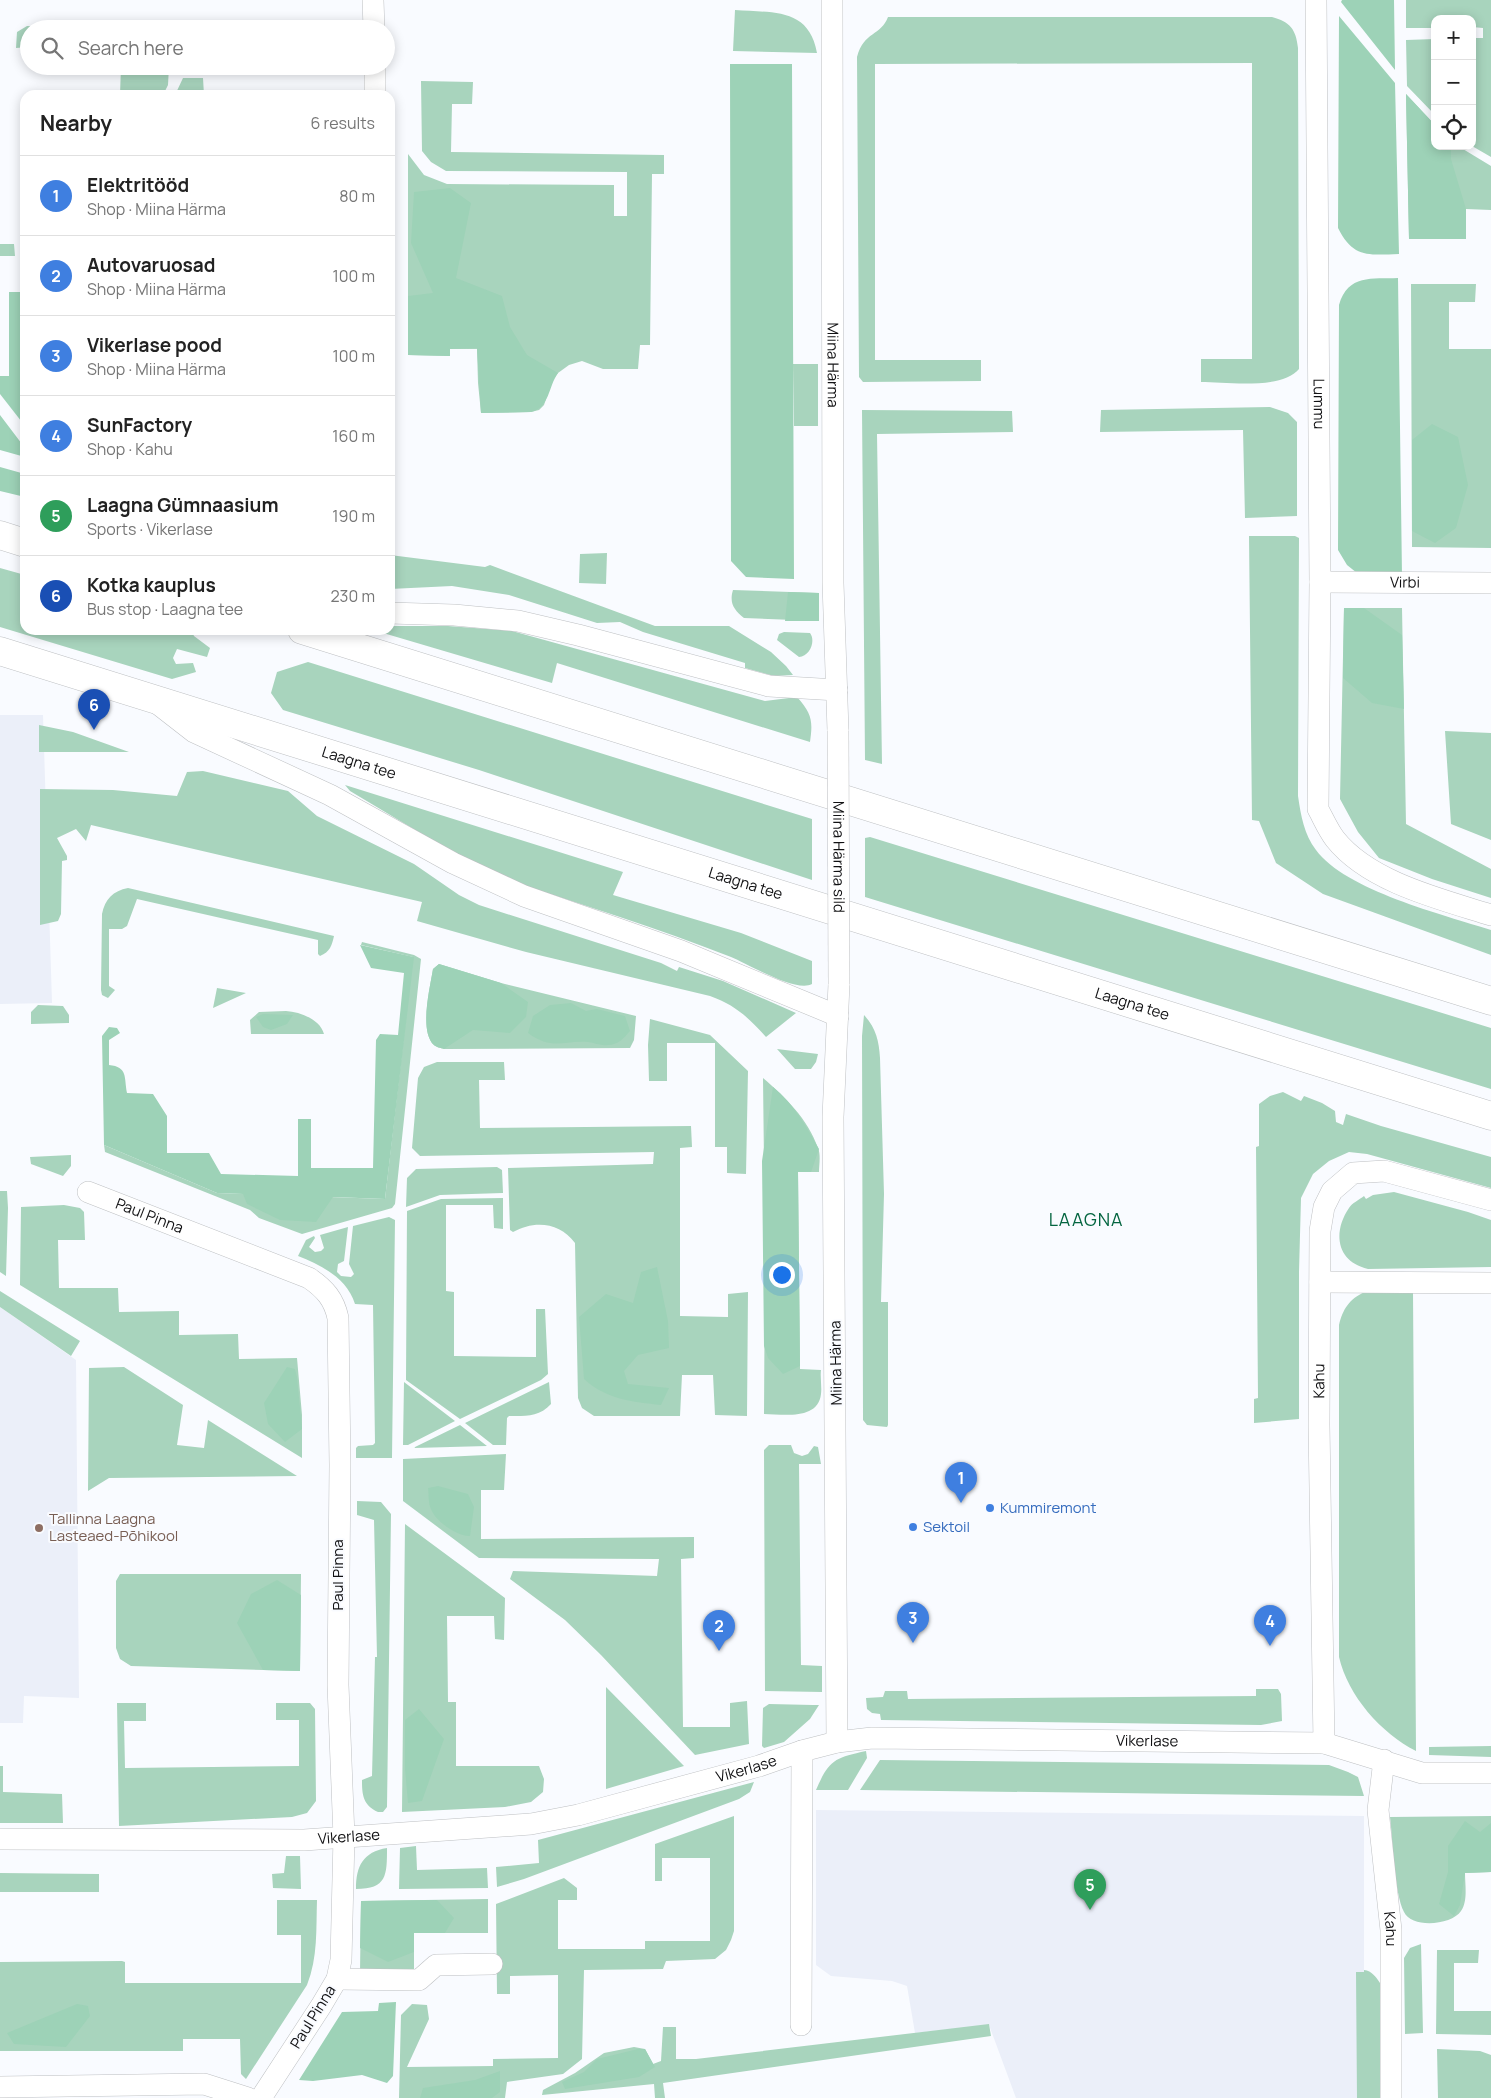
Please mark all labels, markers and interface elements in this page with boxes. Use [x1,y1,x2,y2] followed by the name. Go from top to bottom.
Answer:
[1431,15,1476,150] map controls
[1431,15,1476,60] button: +
[20,20,395,75] search box
[38,34,66,62] icon: search
[78,35,184,61] text: Search here
[1431,60,1476,105] button: −
[1431,105,1476,150] button: locate
[40,109,112,137] text: Nearby
[310,112,375,134] text: 6 results
[87,172,189,198] text: Elektritööd
[52,185,60,207] text: 1
[339,185,375,207] text: 80 m
[87,198,226,220] text: Shop · Miina Härma
[87,252,216,278] text: Autovaruosad
[51,265,61,287] text: 2
[332,265,375,287] text: 100 m
[87,278,226,300] text: Shop · Miina Härma
[823,322,844,408] street label: Miina Härma
[87,332,222,358] text: Vikerlase pood
[51,345,61,367] text: 3
[332,345,375,367] text: 100 m
[87,358,226,380] text: Shop · Miina Härma
[1309,378,1330,430] street label: Lummu
[87,412,192,438] text: SunFactory
[51,425,61,447] text: 4
[332,425,375,447] text: 160 m
[87,438,173,460] text: Shop · Kahu
[87,492,279,518] text: Laagna Gümnaasium
[51,505,61,527] text: 5
[332,505,375,527] text: 190 m
[87,518,213,540] text: Sports · Vikerlase
[1390,571,1420,593] street label: Virbi
[87,572,216,598] text: Kotka kauplus
[51,585,61,607] text: 6
[331,585,375,607] text: 230 m
[87,598,243,620] text: Bus stop · Laagna tee
[78,689,110,730] pin: 6
[319,741,399,784] street label: Laagna tee
[828,801,850,913] street label: Miina Härma sild
[706,862,786,905] street label: Laagna tee
[1093,982,1172,1025] street label: Laagna tee
[113,1193,187,1238] street label: Paul Pinna
[1049,1207,1123,1231] district label: LAAGNA
[769,1262,795,1288] your location
[824,1320,847,1406] street label: Miina Härma
[1308,1363,1329,1399] street label: Kahu
[945,1462,977,1503] pin: 1
[1000,1497,1097,1518] place label: Kummiremont
[984,1502,996,1514] marker: Kummiremont
[49,1508,178,1546] place label: Tallinna Laagna Lasteaed-Põhikool
[923,1516,970,1537] place label: Sektoil
[907,1521,919,1533] marker: Sektoil
[33,1522,45,1534] marker: Tallinna Laagna Lasteaed-Põhikool
[327,1539,348,1611] street label: Paul Pinna
[897,1602,929,1643] pin: 3
[1254,1605,1286,1646] pin: 4
[703,1610,735,1651] pin: 2
[1116,1730,1179,1751] street label: Vikerlase
[714,1750,780,1787] street label: Vikerlase
[317,1824,381,1849] street label: Vikerlase
[1074,1869,1106,1910] pin: 5
[1379,1910,1402,1946] street label: Kahu
[285,1981,340,2052] street label: Paul Pinna

